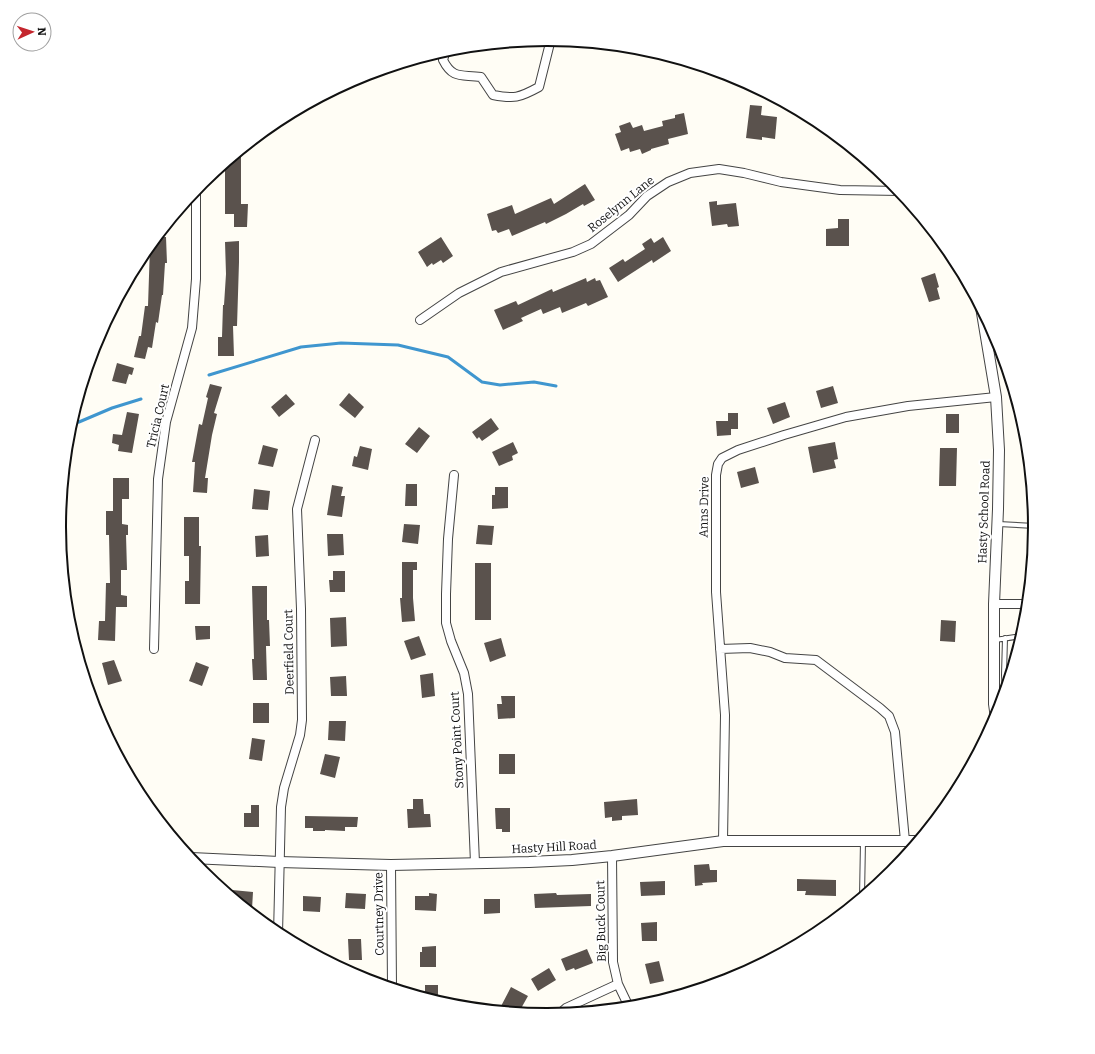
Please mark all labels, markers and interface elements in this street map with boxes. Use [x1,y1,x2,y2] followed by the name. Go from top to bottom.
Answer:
[12,12,52,52] north arrow
[35,27,48,37] text: N
[585,173,657,235] street label: Roselynn Lane
[144,382,172,449] street label: Tricia Court
[975,460,993,564] street label: Hasty School Road
[696,476,712,538] street label: Anns Drive
[281,608,297,695] street label: Deerfield Court
[447,690,467,789] street label: Stony Point Court
[511,838,597,856] street label: Hasty Hill Road
[371,872,387,956] street label: Courtney Drive
[593,879,609,962] street label: Big Buck Court

